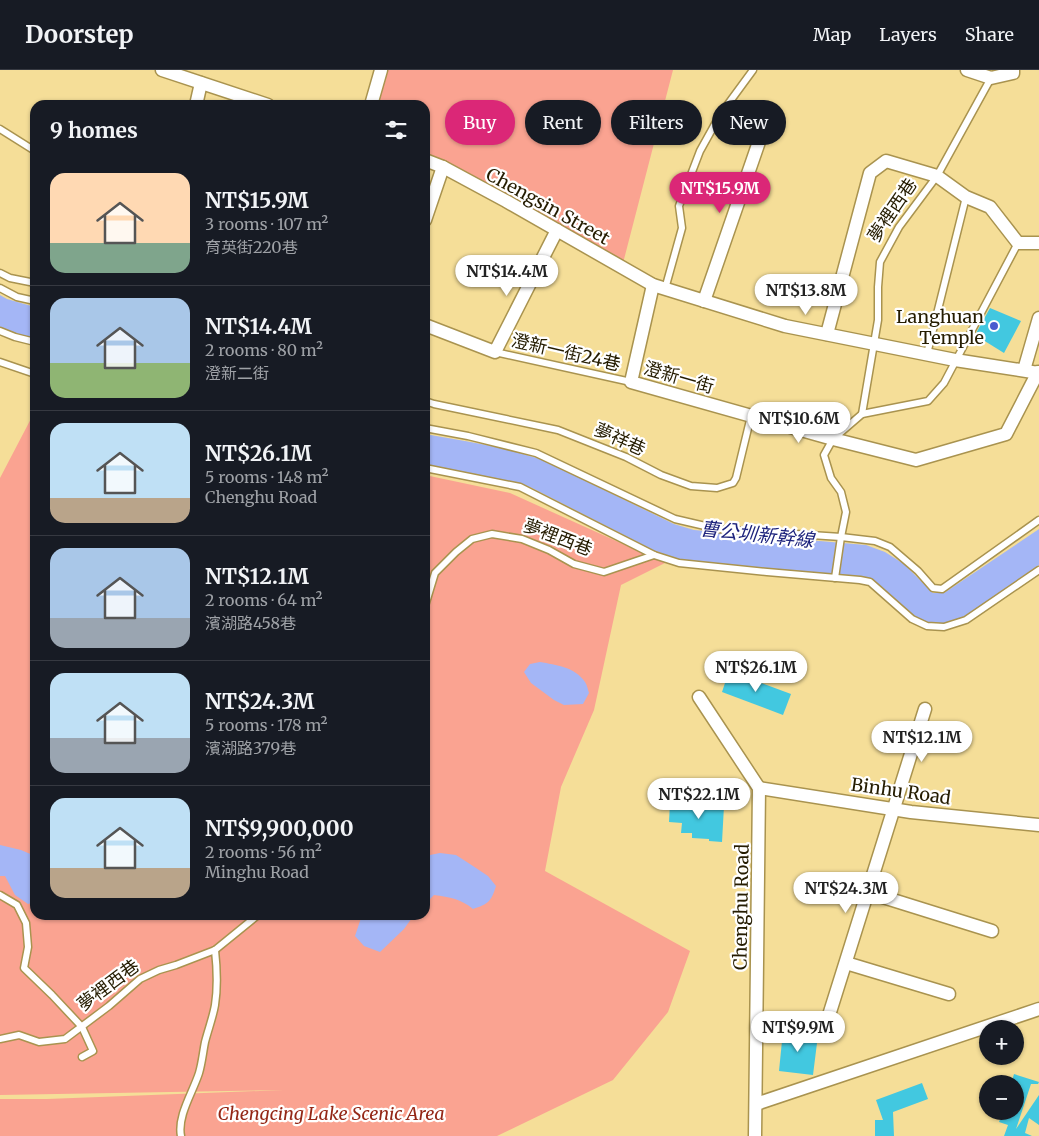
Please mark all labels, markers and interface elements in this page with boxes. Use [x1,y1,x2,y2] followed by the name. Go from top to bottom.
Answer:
[25,19,133,50] text: Doorstep
[813,23,851,46] text: Map
[879,23,937,46] text: Layers
[965,23,1014,46] text: Share
[445,100,515,145] chip: Buy
[525,100,601,145] chip: Rent
[611,100,702,145] chip: Filters
[712,100,786,145] chip: New
[382,116,410,144] icon: filters
[50,117,138,144] text: 9 homes
[482,163,614,249] street label: Chengsin Street
[668,172,772,214] pin: NT$15.9M
[862,174,922,246] street label: 夢裡西巷
[681,178,759,198] text: NT$15.9M
[205,187,309,214] text: NT$15.9M
[90,193,150,253] icon: home
[205,214,328,234] text: 3 rooms · 107 m²
[205,237,298,257] text: 育英街220巷
[455,254,559,297] pin: NT$14.4M
[466,261,548,281] text: NT$14.4M
[754,274,858,316] pin: NT$13.8M
[766,280,846,300] text: NT$13.8M
[896,305,984,349] place label: Langhuan Temple
[205,313,312,340] text: NT$14.4M
[90,318,150,378] icon: home
[988,320,1000,332] marker: Langhuan Temple
[509,328,623,376] street label: 澄新一街24巷
[205,340,323,360] text: 2 rooms · 80 m²
[641,356,717,398] street label: 澄新一街
[205,363,269,383] text: 澄新二街
[747,402,851,444] pin: NT$10.6M
[758,408,840,428] text: NT$10.6M
[591,418,649,460] street label: 夢祥巷
[205,440,312,467] text: NT$26.1M
[90,443,150,503] icon: home
[205,467,329,487] text: 5 rooms · 148 m²
[205,487,317,507] text: Chenghu Road
[520,513,596,561] street label: 夢裡西巷
[699,516,817,552] water label: 曹公圳新幹線
[205,563,309,590] text: NT$12.1M
[90,568,150,628] icon: home
[205,590,323,610] text: 2 rooms · 64 m²
[205,613,296,633] text: 濱湖路458巷
[704,650,808,693] pin: NT$26.1M
[715,657,797,677] text: NT$26.1M
[205,688,314,715] text: NT$24.3M
[90,693,150,753] icon: home
[205,715,327,735] text: 5 rooms · 178 m²
[870,720,974,763] pin: NT$12.1M
[882,727,962,747] text: NT$12.1M
[205,738,296,758] text: 濱湖路379巷
[850,773,952,809] street label: Binhu Road
[647,778,751,820] pin: NT$22.1M
[658,784,740,804] text: NT$22.1M
[205,815,354,842] text: NT$9,900,000
[90,818,150,878] icon: home
[205,842,322,862] text: 2 rooms · 56 m²
[728,844,754,970] street label: Chenghu Road
[205,862,309,882] text: Minghu Road
[794,872,898,914] pin: NT$24.3M
[804,878,888,898] text: NT$24.3M
[72,954,144,1016] street label: 夢裡西巷
[752,1010,844,1053] pin: NT$9.9M
[762,1017,834,1037] text: NT$9.9M
[979,1020,1024,1120] map controls
[979,1020,1024,1065] button: +
[979,1075,1024,1120] button: −
[218,1102,444,1125] park label: Chengcing Lake Scenic Area

